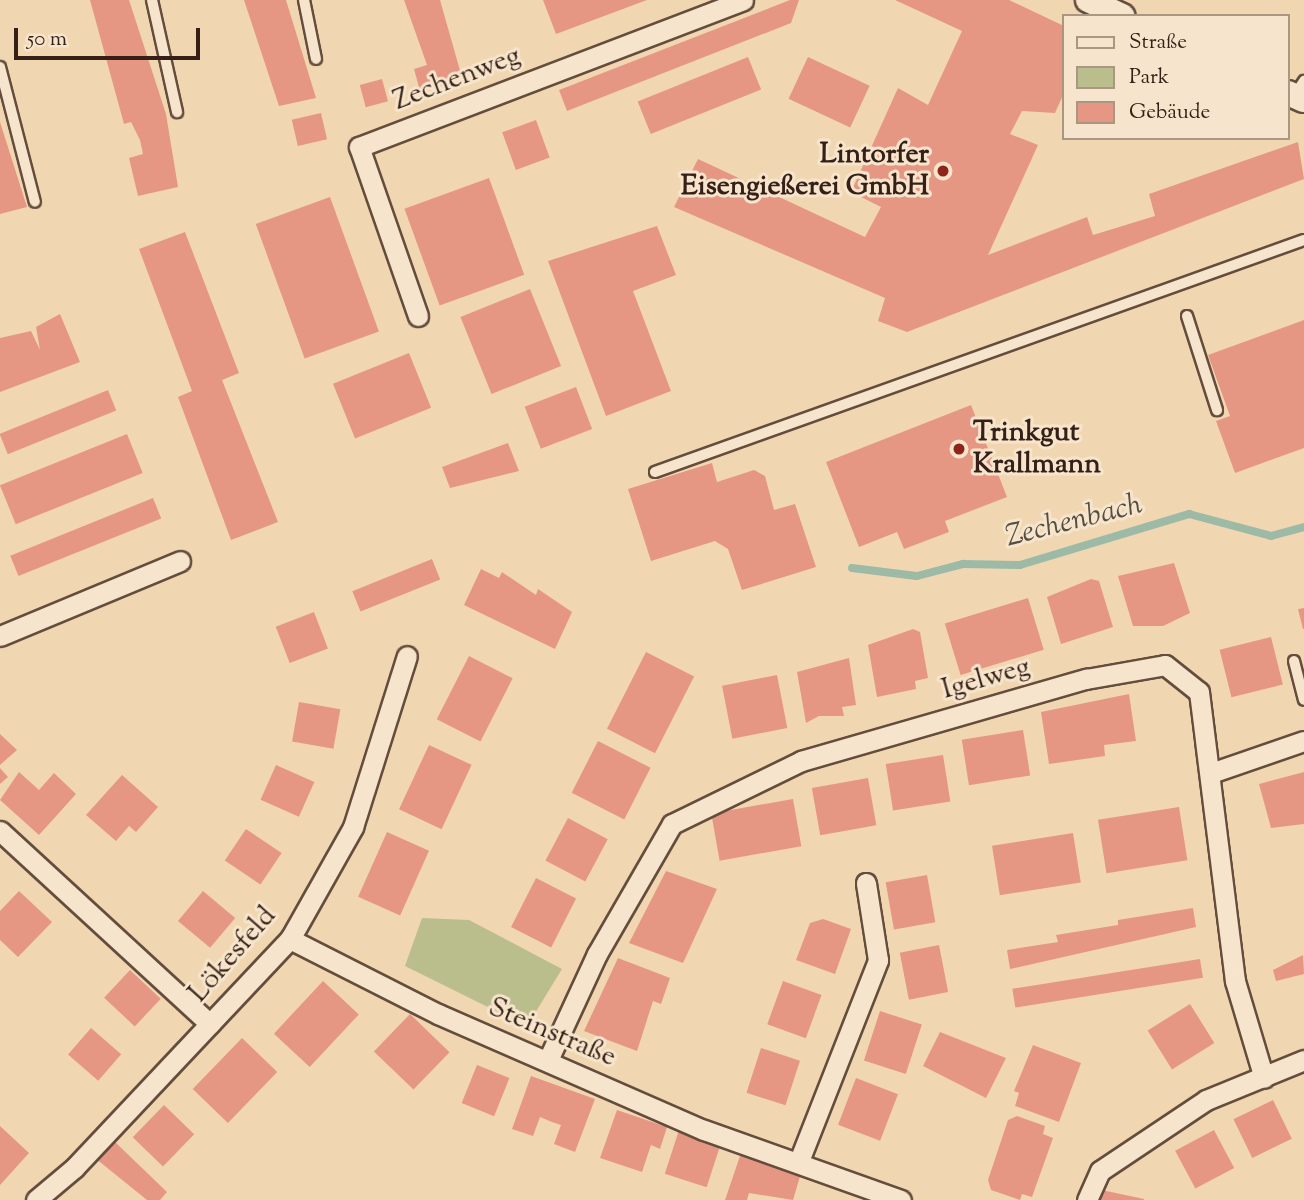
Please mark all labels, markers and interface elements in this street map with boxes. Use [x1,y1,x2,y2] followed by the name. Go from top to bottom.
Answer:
[18,14,203,58] scale bar
[1062,14,1290,140] legend
[27,25,67,55] text: 50 m
[1129,28,1187,58] text: Straße
[389,39,525,119] street label: Zechenweg
[1129,63,1169,93] text: Park
[1129,98,1210,128] text: Gebäude
[681,138,929,204] place label: Lintorfer Eisengießerei GmbH
[935,163,951,179] marker: Lintorfer Eisengießerei GmbH
[973,416,1101,482] place label: Trinkgut Krallmann
[951,441,967,457] marker: Trinkgut Krallmann
[1002,488,1146,556] water label: Zechenbach
[938,650,1034,708] street label: Igelweg
[182,900,284,1010] street label: Lökesfeld
[483,991,621,1075] street label: Steinstraße

